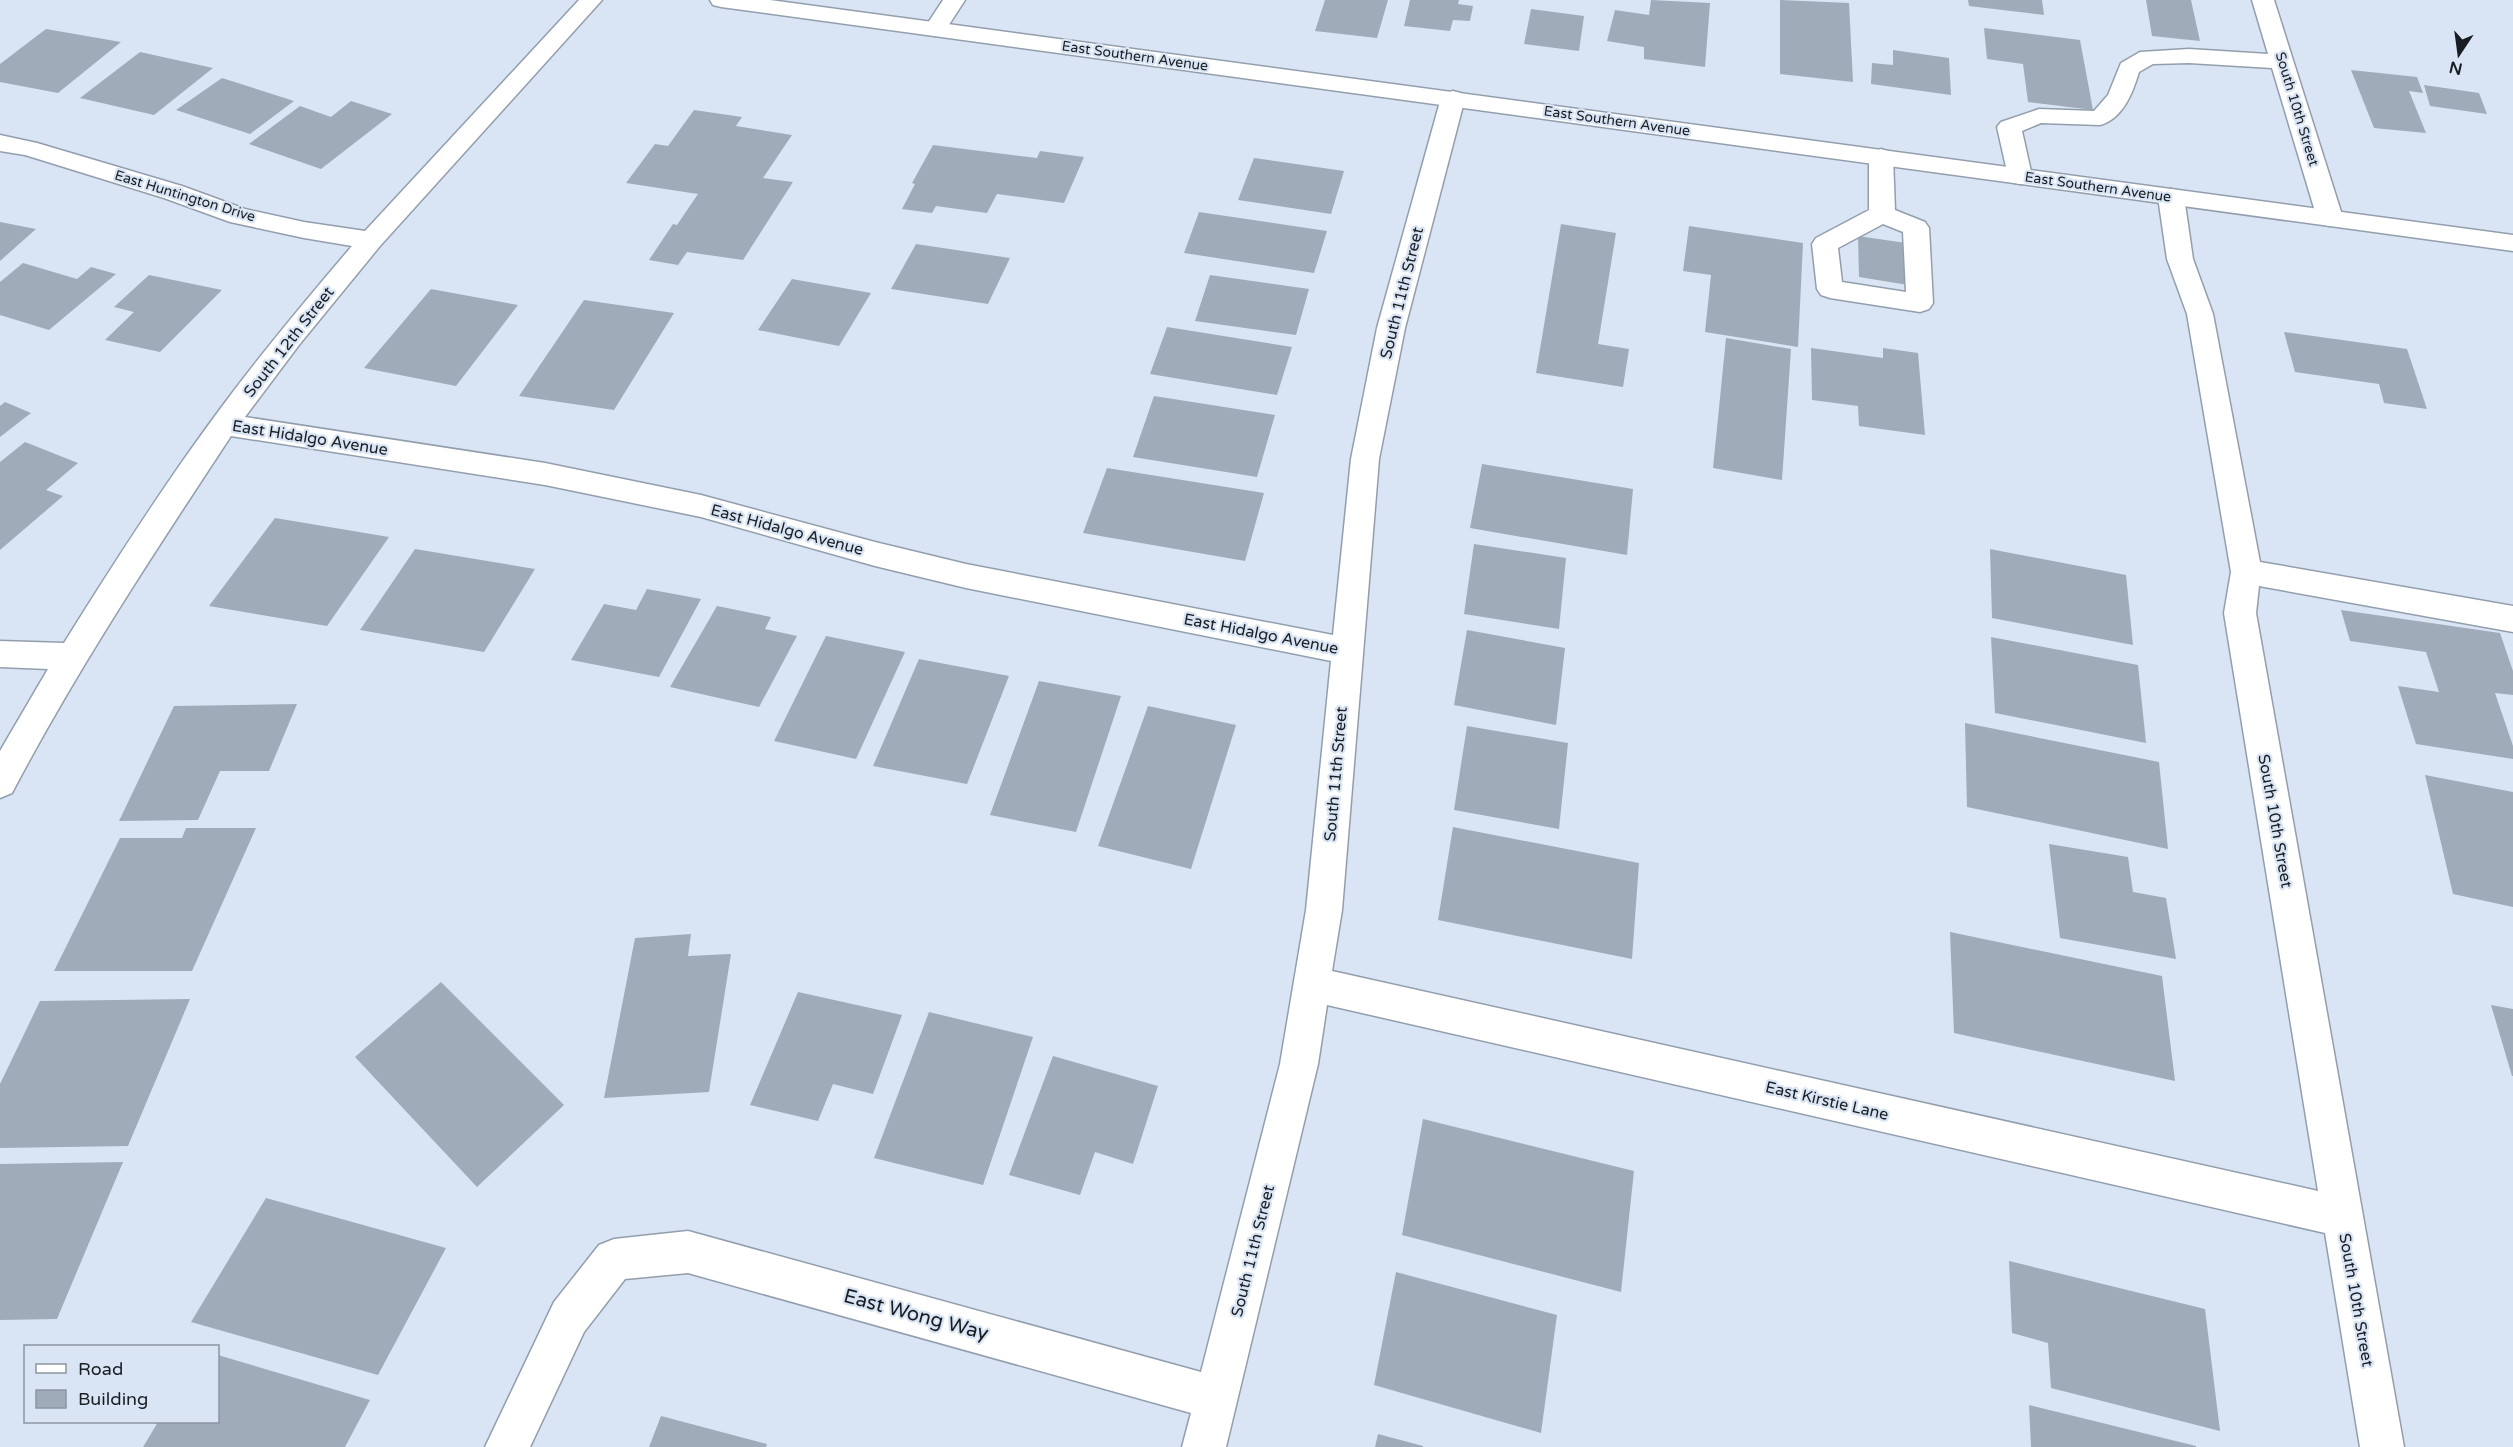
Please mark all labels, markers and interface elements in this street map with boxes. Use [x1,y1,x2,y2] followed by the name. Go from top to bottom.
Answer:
[2429,24,2489,84] north arrow
[1061,37,1209,75] street label: East Southern Avenue
[2272,50,2323,169] street label: South 10th Street
[2447,56,2464,79] text: N
[1543,102,1691,140] street label: East Southern Avenue
[113,166,257,226] street label: East Huntington Drive
[2024,168,2172,206] street label: East Southern Avenue
[1376,225,1428,361] street label: South 11th Street
[240,283,338,401] street label: South 12th Street
[231,416,389,460] street label: East Hidalgo Avenue
[708,500,866,560] street label: East Hidalgo Avenue
[1182,609,1340,659] street label: East Hidalgo Avenue
[1320,706,1352,842] street label: South 11th Street
[2253,753,2297,889] street label: South 10th Street
[1763,1077,1891,1125] street label: East Kirstie Lane
[1227,1183,1279,1319] street label: South 11th Street
[2334,1232,2378,1368] street label: South 10th Street
[841,1284,991,1346] street label: East Wong Way
[24,1345,219,1423] legend
[78,1358,123,1380] text: Road
[78,1388,148,1410] text: Building

